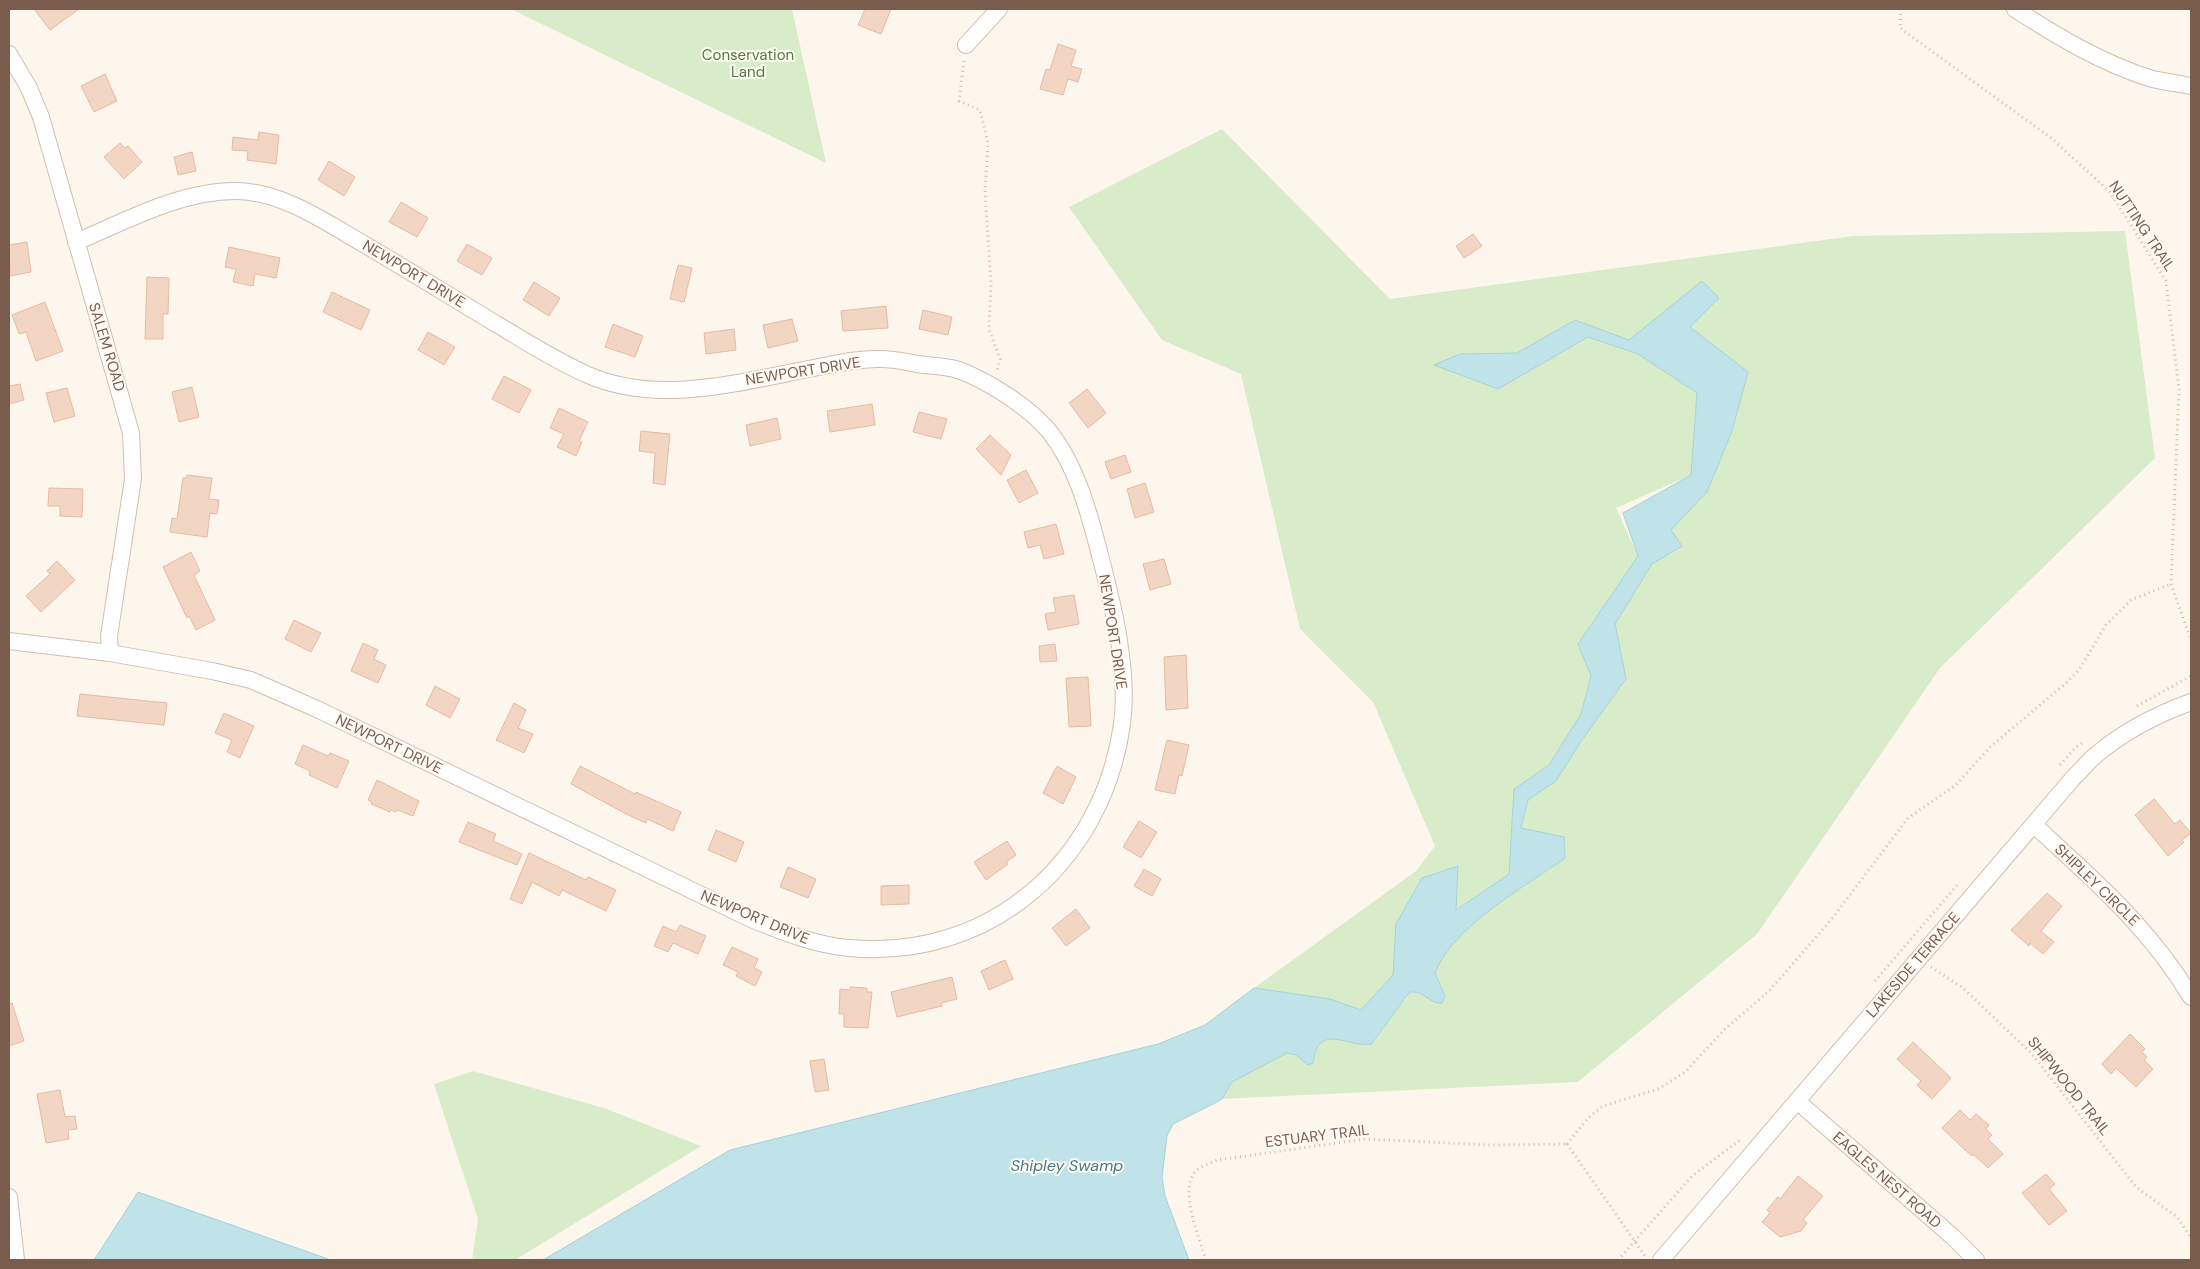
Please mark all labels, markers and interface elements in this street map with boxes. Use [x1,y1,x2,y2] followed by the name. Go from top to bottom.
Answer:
[702,45,794,82] park label: Conservation Land
[2104,177,2180,275] street label: NUTTING TRAIL
[359,235,469,313] street label: NEWPORT DRIVE
[84,300,130,394] street label: SALEM ROAD
[744,352,862,390] street label: NEWPORT DRIVE
[1094,573,1132,691] street label: NEWPORT DRIVE
[332,710,446,778] street label: NEWPORT DRIVE
[2050,839,2144,931] street label: SHIPLEY CIRCLE
[698,885,812,949] street label: NEWPORT DRIVE
[1862,908,1964,1022] street label: LAKESIDE TERRACE
[2023,1032,2115,1140] street label: SHIPWOOD TRAIL
[1264,1120,1370,1152] street label: ESTUARY TRAIL
[1828,1127,1946,1233] street label: EAGLES NEST ROAD
[1011,1155,1123,1176] water label: Shipley Swamp

